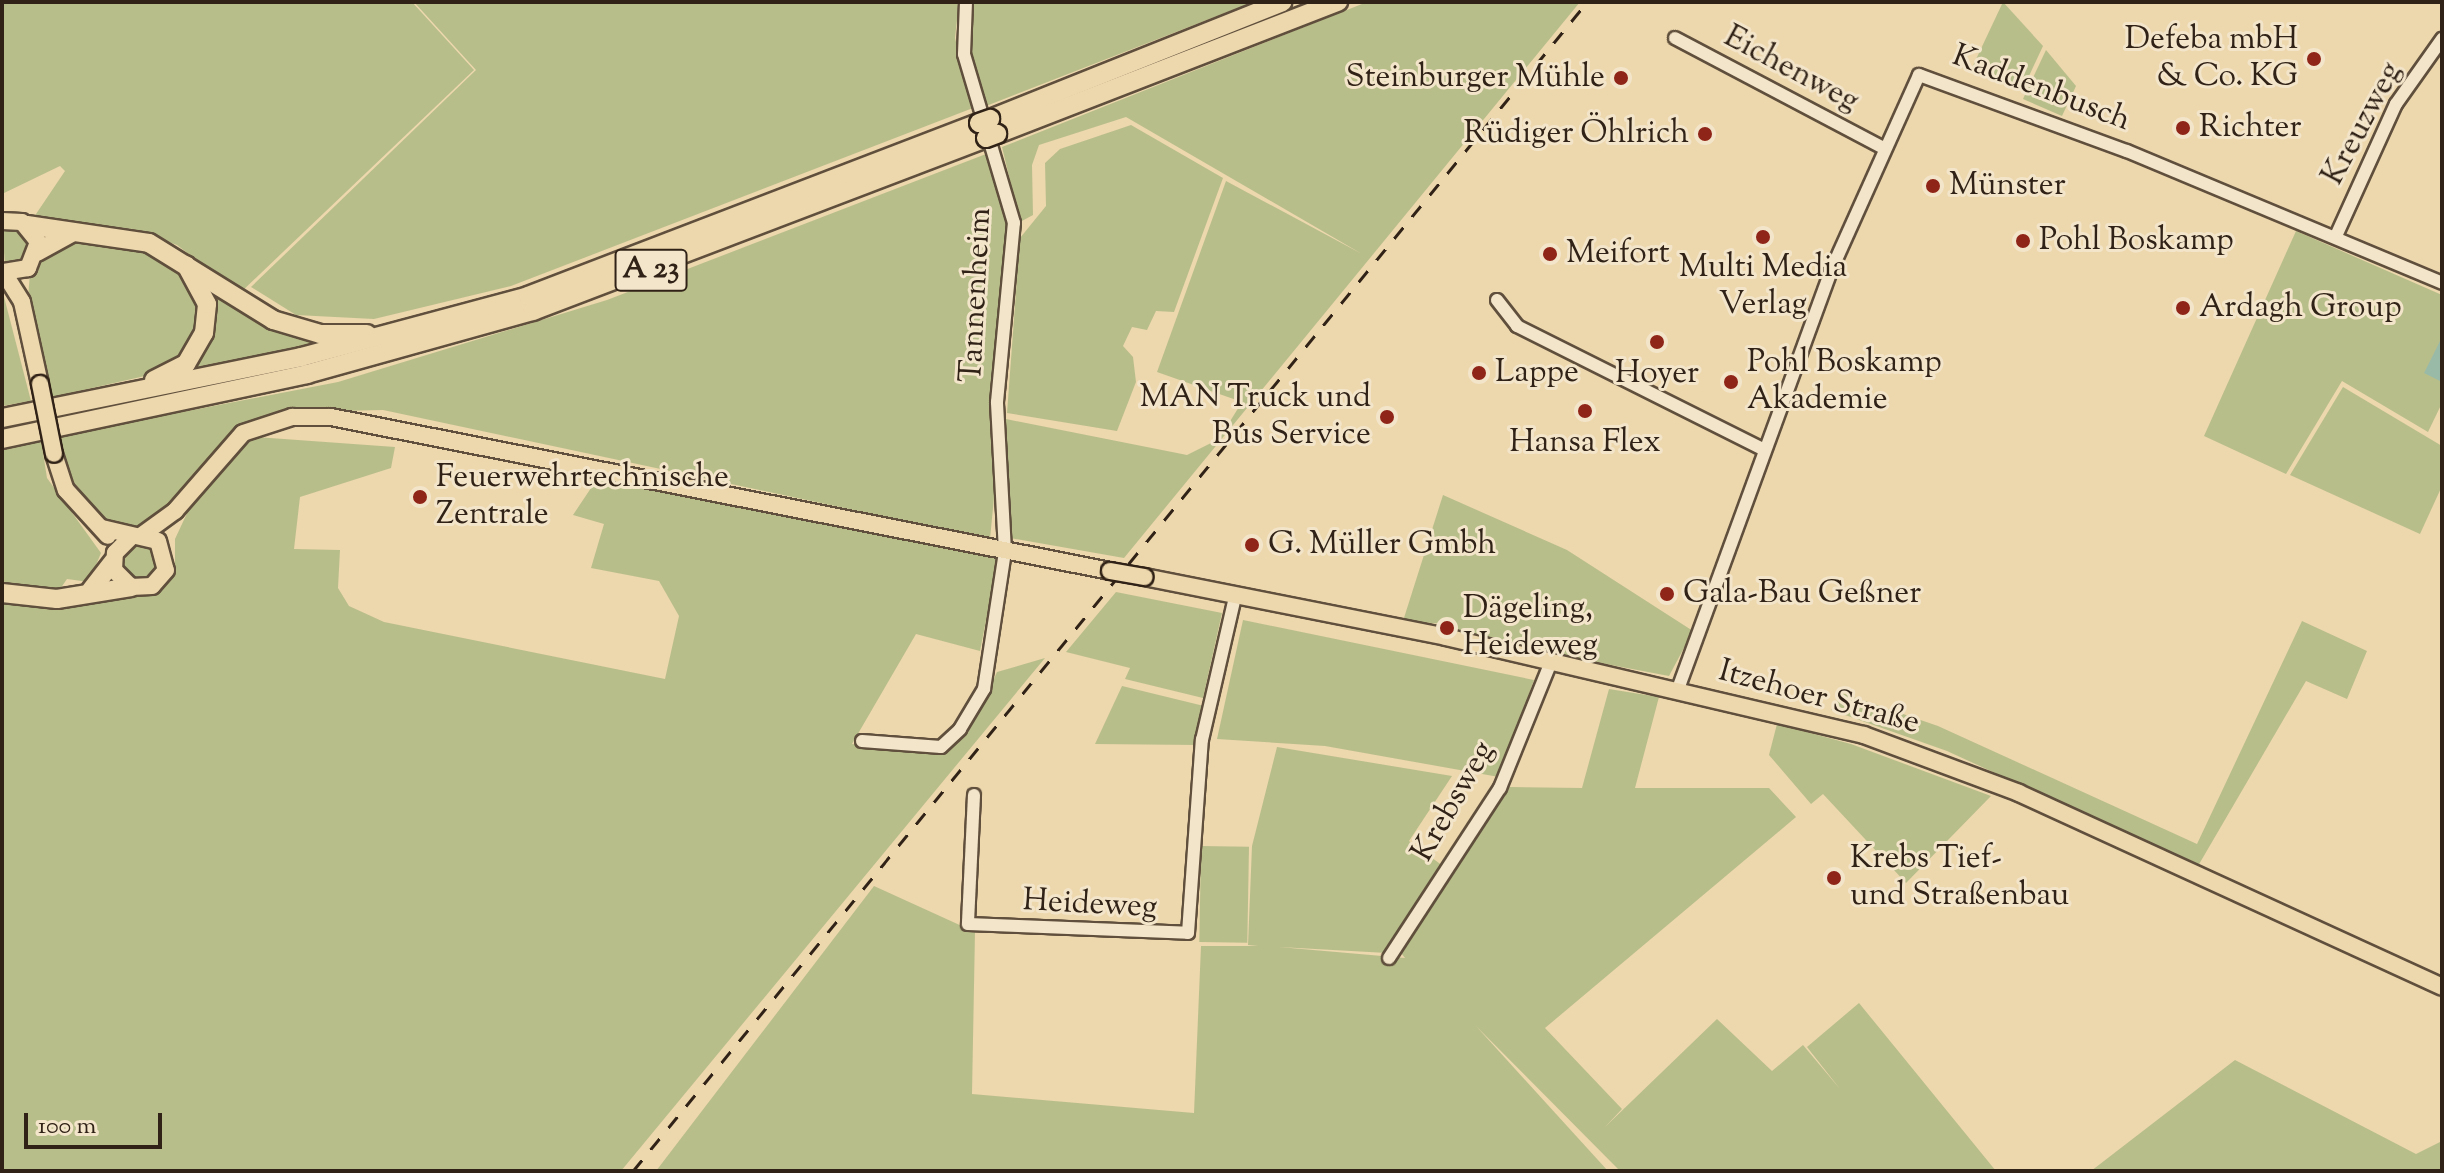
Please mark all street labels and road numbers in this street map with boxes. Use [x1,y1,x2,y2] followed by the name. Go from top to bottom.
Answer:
[1717,18,1865,122] street label: Eichenweg
[1946,37,2136,141] street label: Kaddenbusch
[2315,56,2411,192] street label: Kreuzweg
[953,207,1001,383] street label: Tannenheim
[613,244,689,296] road number: A 23
[1714,653,1924,743] street label: Itzehoer Straße
[1404,735,1504,869] street label: Krebsweg
[1022,882,1158,928] street label: Heideweg

